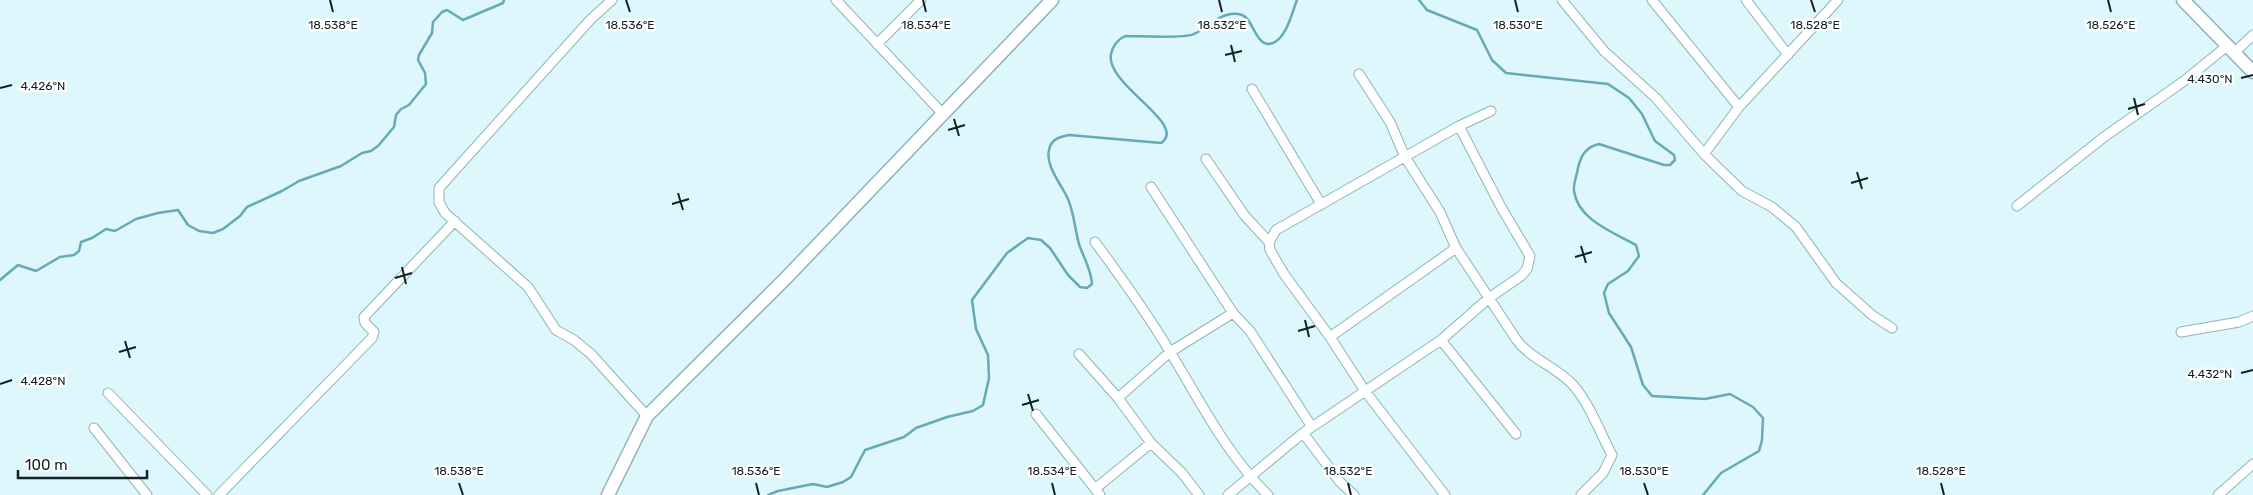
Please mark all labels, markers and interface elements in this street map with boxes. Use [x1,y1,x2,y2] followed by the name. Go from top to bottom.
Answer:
[308,18,358,32] text: 18.538°E
[605,18,655,32] text: 18.536°E
[901,18,951,32] text: 18.534°E
[1198,18,1247,32] text: 18.532°E
[1493,18,1543,32] text: 18.530°E
[1790,18,1840,32] text: 18.528°E
[2086,18,2136,32] text: 18.526°E
[2187,72,2233,86] text: 4.430°N
[21,79,65,93] text: 4.426°N
[2188,367,2232,381] text: 4.432°N
[20,374,66,388] text: 4.428°N
[18,448,146,480] scale bar
[25,456,67,474] text: 100 m
[434,464,484,478] text: 18.538°E
[731,464,781,478] text: 18.536°E
[1027,464,1077,478] text: 18.534°E
[1324,464,1373,478] text: 18.532°E
[1619,464,1669,478] text: 18.530°E
[1916,464,1966,478] text: 18.528°E

